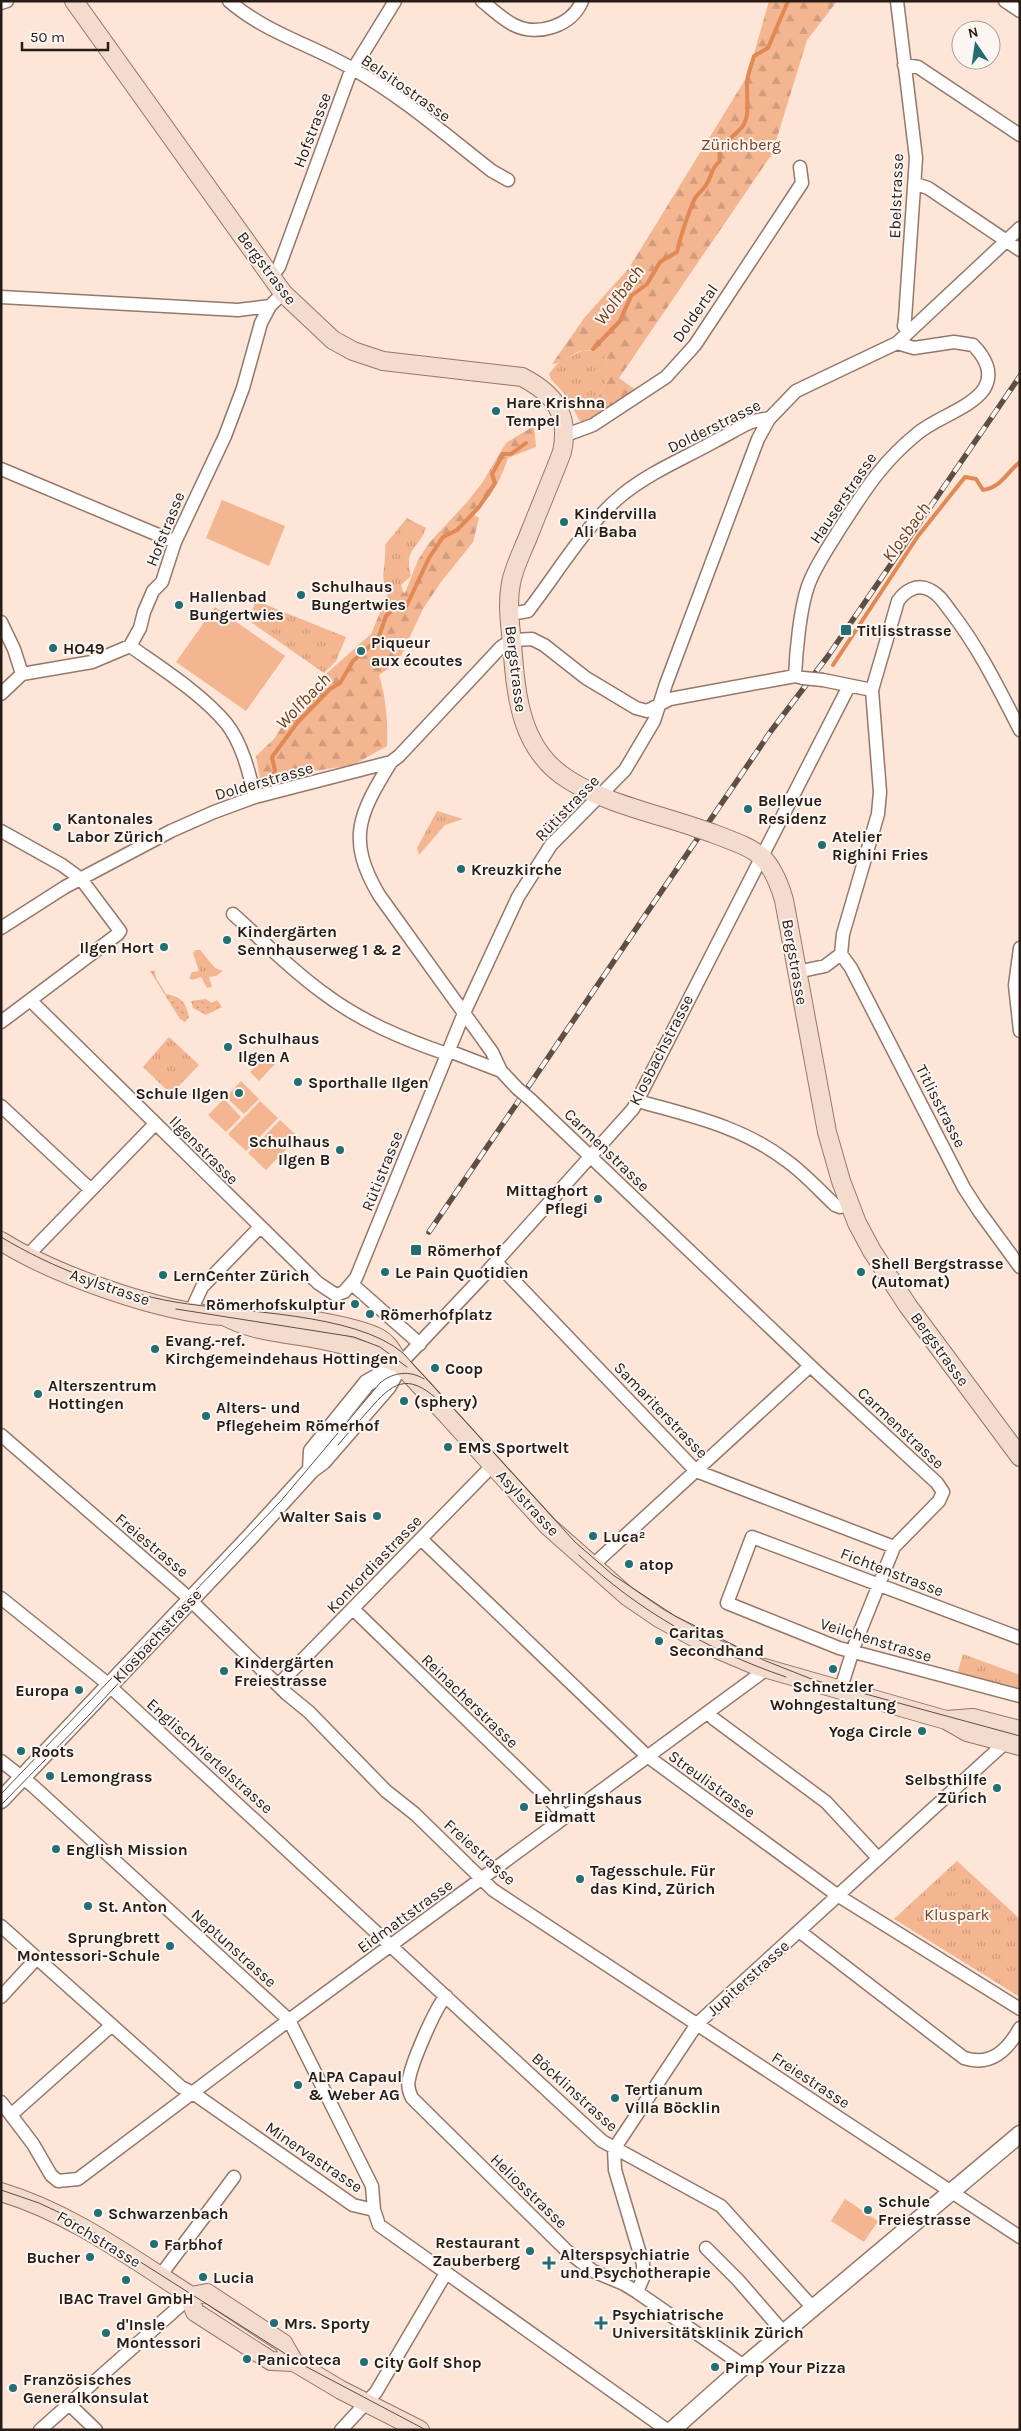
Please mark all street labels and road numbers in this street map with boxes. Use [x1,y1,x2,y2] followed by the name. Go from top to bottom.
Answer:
[358,50,454,126] street label: Belsitostrasse
[289,90,335,170] street label: Hofstrasse
[885,153,907,239] street label: Ebelstrasse
[233,228,301,308] street label: Bergstrasse
[668,280,722,346] street label: Doldertal
[664,395,764,457] street label: Dolderstrasse
[806,449,880,547] street label: Hauserstrasse
[141,489,189,569] street label: Hofstrasse
[501,625,531,713] street label: Bergstrasse
[213,758,315,804] street label: Dolderstrasse
[531,771,603,845] street label: Rütistrasse
[778,918,812,1006] street label: Bergstrasse
[625,992,697,1108] street label: Klosbachstrasse
[912,1061,970,1151] street label: Titlisstrasse
[560,1105,654,1195] street label: Carmenstrasse
[165,1111,243,1189] street label: Ilgenstrasse
[357,1128,407,1214] street label: Rütistrasse
[68,1264,152,1310] street label: Asylstrasse
[907,1308,973,1390] street label: Bergstrasse
[610,1358,712,1462] street label: Samariterstrasse
[854,1383,948,1473] street label: Carmenstrasse
[493,1466,563,1540] street label: Asylstrasse
[112,1509,192,1581] street label: Freiestrasse
[322,1511,426,1617] street label: Konkordiastrasse
[838,1544,946,1600] street label: Fichtenstrasse
[109,1585,205,1687] street label: Klosbachstrasse
[818,1614,934,1666] street label: Veilchenstrasse
[418,1650,522,1752] street label: Reinacherstrasse
[143,1694,277,1818] street label: Englischviertelstrasse
[665,1746,759,1822] street label: Streulistrasse
[440,1815,520,1889] street label: Freiestrasse
[354,1875,456,1957] street label: Eidmattstrasse
[188,1905,280,1991] street label: Neptunstrasse
[703,1936,793,2020] street label: Jupiterstrasse
[528,2048,622,2136] street label: Böcklinstrasse
[768,2048,854,2112] street label: Freiestrasse
[262,2118,366,2196] street label: Minervastrasse
[487,2150,571,2232] street label: Heliosstrasse
[54,2207,144,2271] street label: Forchstrasse

